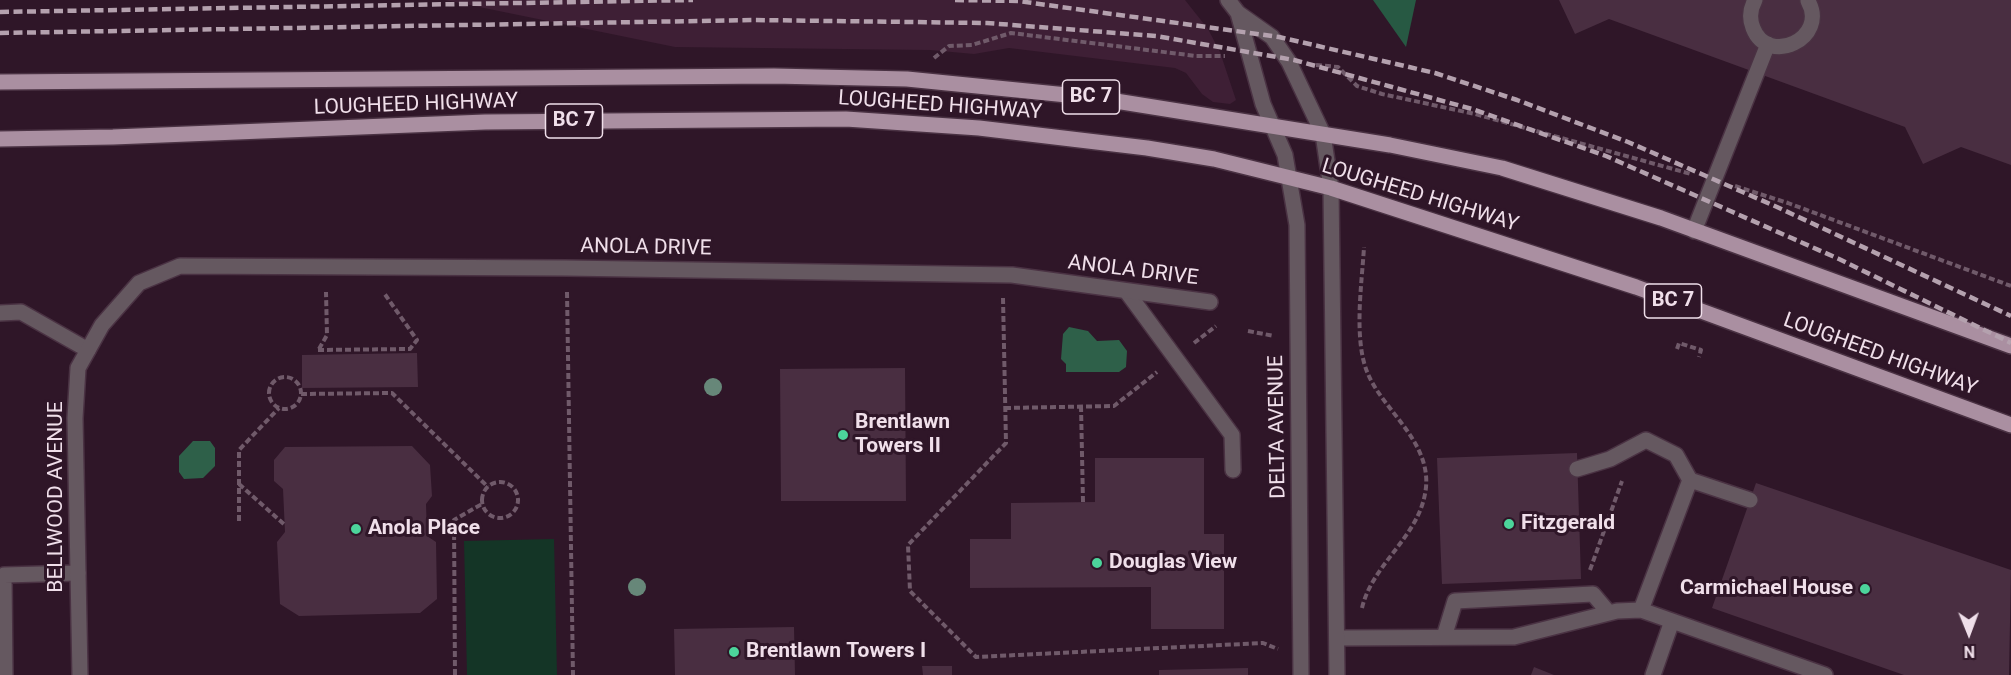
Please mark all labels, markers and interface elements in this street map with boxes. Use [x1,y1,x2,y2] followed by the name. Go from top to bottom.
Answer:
[1062,80,1120,114] road number: BC 7
[837,86,1043,126] street label: LOUGHEED HIGHWAY
[313,89,519,121] street label: LOUGHEED HIGHWAY
[546,104,602,138] road number: BC 7
[1319,154,1521,238] street label: LOUGHEED HIGHWAY
[580,234,712,262] street label: ANOLA DRIVE
[1066,250,1200,292] street label: ANOLA DRIVE
[1644,284,1702,318] road number: BC 7
[1780,308,1980,402] street label: LOUGHEED HIGHWAY
[1264,355,1292,499] street label: DELTA AVENUE
[44,401,70,593] street label: BELLWOOD AVENUE
[855,410,950,460] place label: Brentlawn Towers II
[836,428,850,442] marker: Brentlawn Towers II
[1521,511,1615,537] place label: Fitzgerald
[368,516,480,542] place label: Anola Place
[1502,517,1516,531] marker: Fitzgerald
[349,522,363,536] marker: Anola Place
[1109,550,1237,576] place label: Douglas View
[1090,556,1104,570] marker: Douglas View
[1680,576,1853,602] place label: Carmichael House
[1858,582,1872,596] marker: Carmichael House
[1939,603,1999,663] north arrow
[746,639,926,665] place label: Brentlawn Towers I
[1964,642,1975,661] text: N
[727,645,741,659] marker: Brentlawn Towers I

